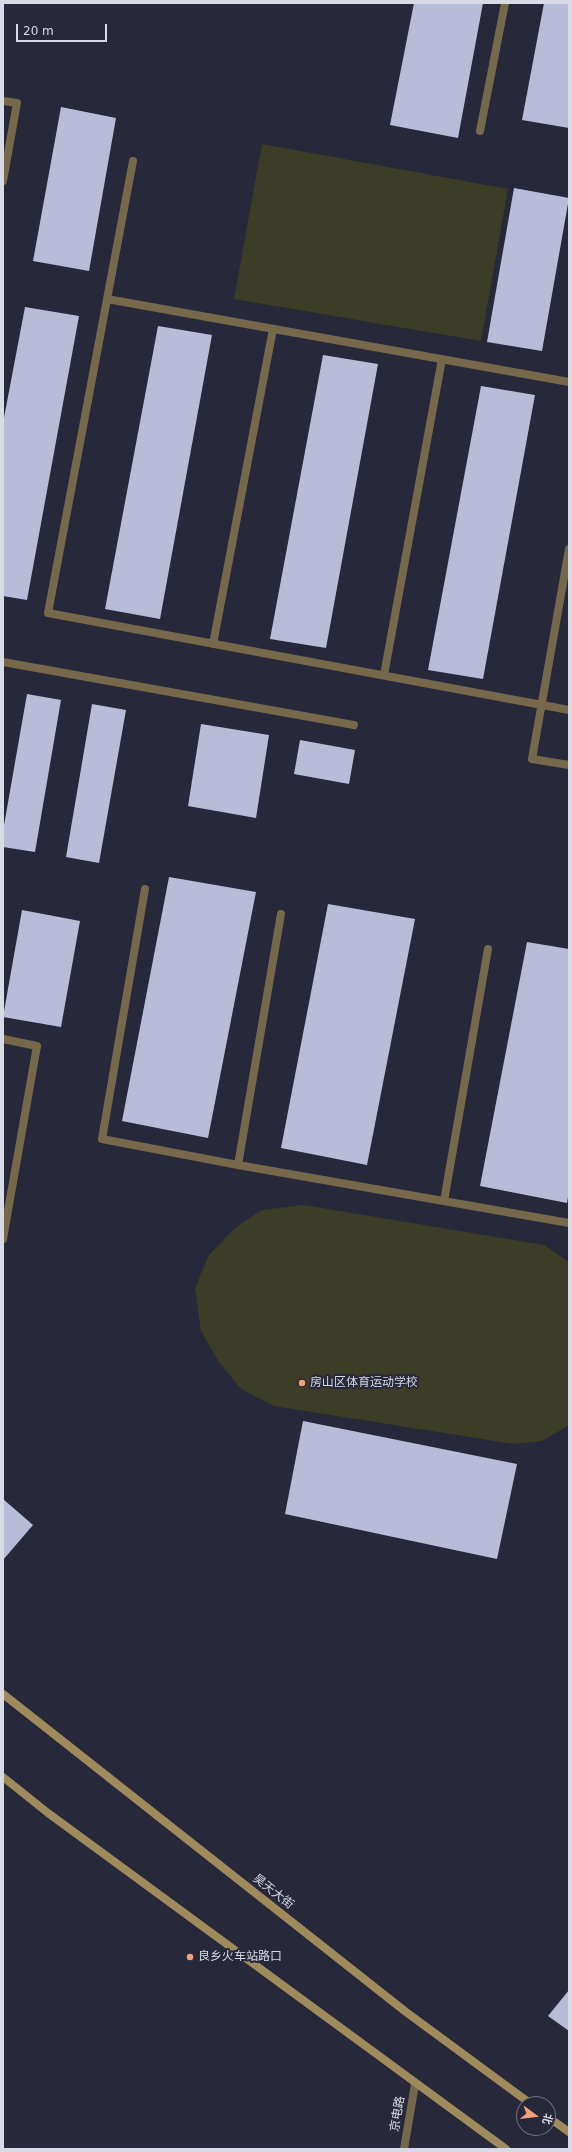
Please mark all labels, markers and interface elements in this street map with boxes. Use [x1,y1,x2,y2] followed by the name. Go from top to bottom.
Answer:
[18,16,109,42] scale bar
[23,24,54,38] text: 20 m
[310,1376,418,1390] place label: 房山区体育运动学校
[297,1378,307,1388] marker: 房山区体育运动学校
[250,1872,296,1912] street label: 昊天大街
[198,1950,282,1964] place label: 良乡火车站路口
[185,1952,195,1962] marker: 良乡火车站路口
[388,2095,408,2133] street label: 京电路
[516,2096,556,2136] north arrow
[539,2112,555,2126] text: 北

